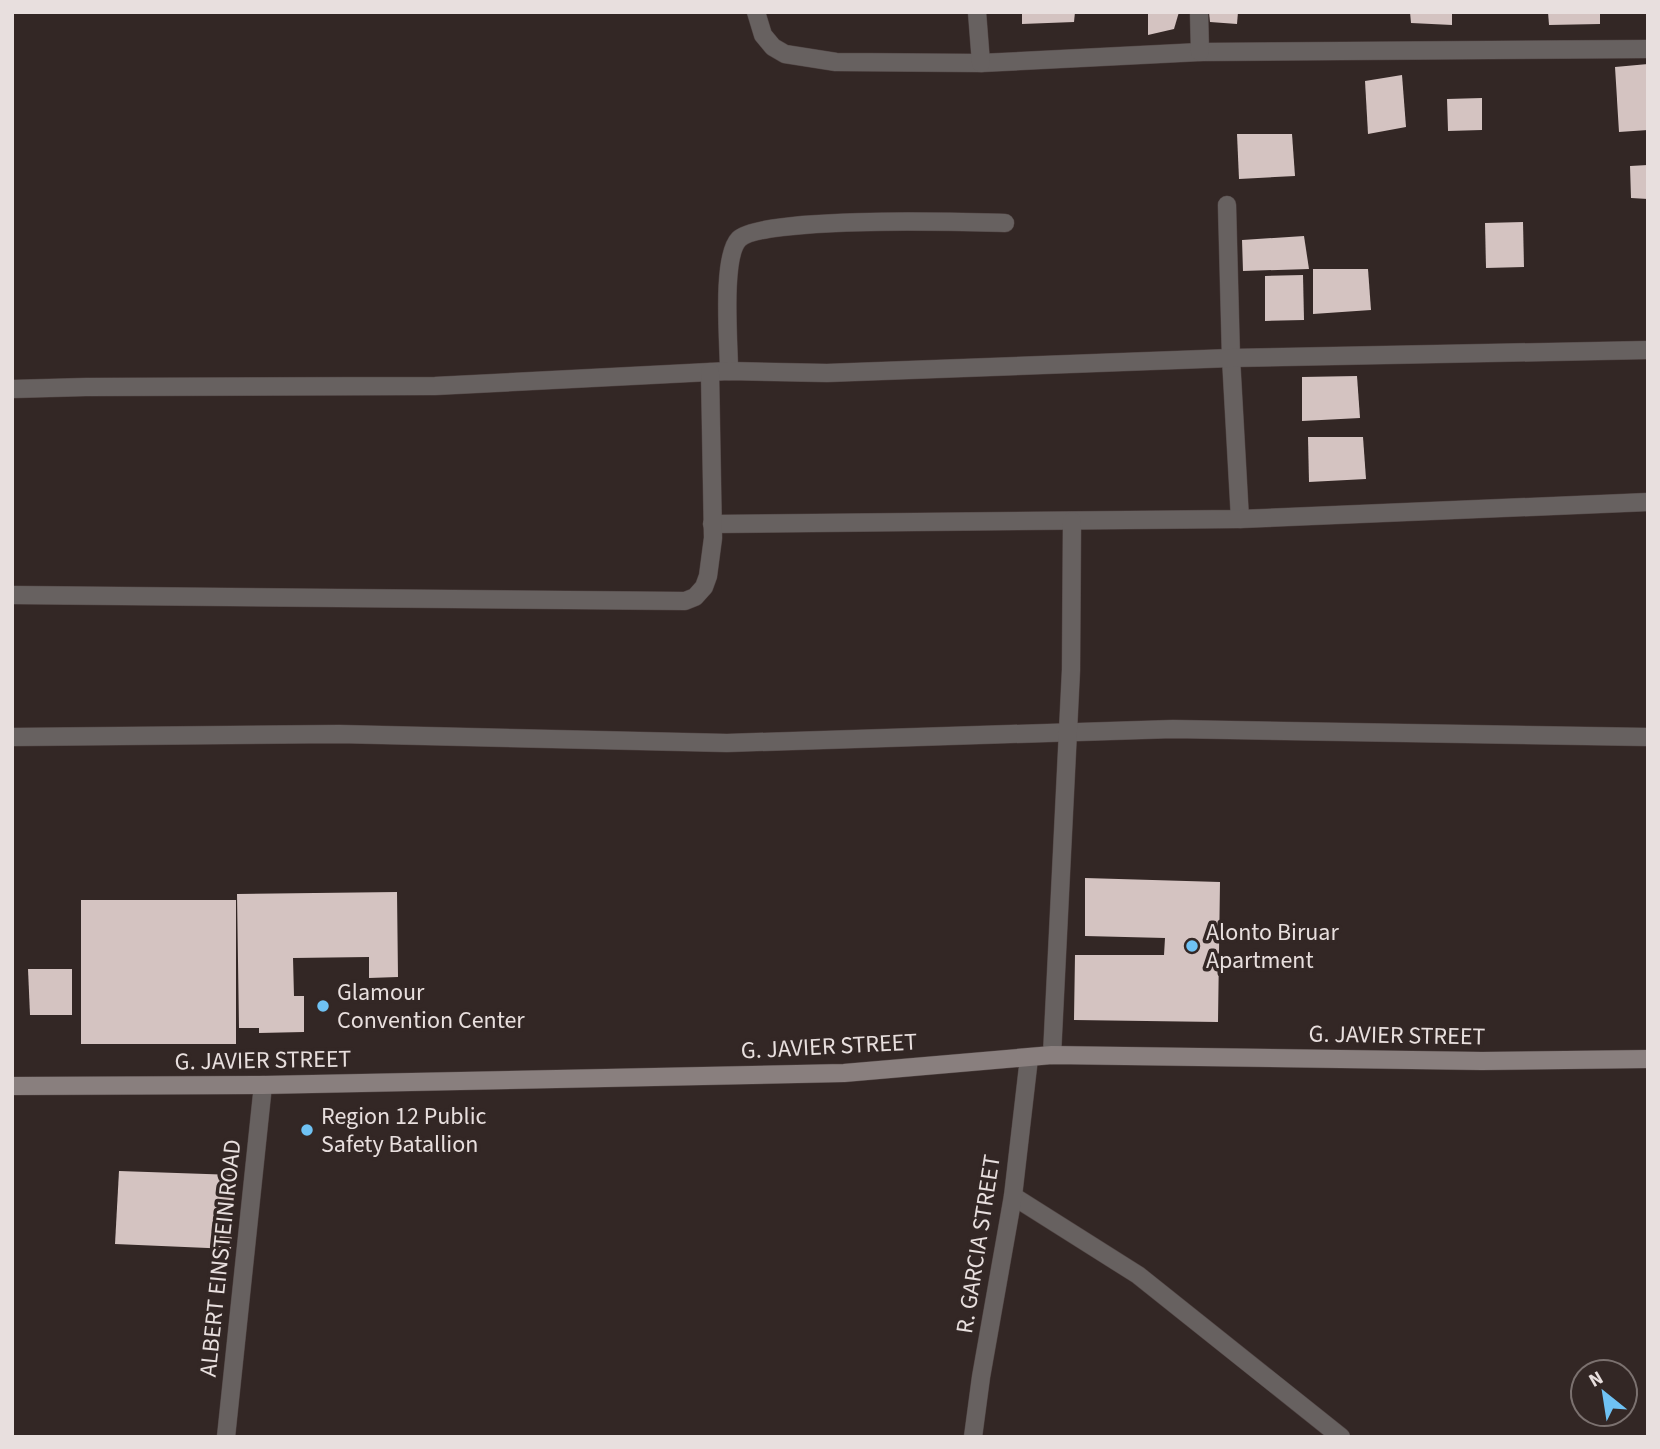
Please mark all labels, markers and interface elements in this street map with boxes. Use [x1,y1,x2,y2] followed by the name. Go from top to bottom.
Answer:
[1206,915,1339,978] place label: Alonto Biruar Apartment
[1184,938,1200,954] marker: Alonto Biruar Apartment
[337,975,525,1038] place label: Glamour Convention Center
[315,998,331,1014] marker: Glamour Convention Center
[1308,1016,1486,1055] street label: G. JAVIER STREET
[740,1024,918,1069] street label: G. JAVIER STREET
[174,1041,352,1080] street label: G. JAVIER STREET
[321,1099,487,1162] place label: Region 12 Public Safety Batallion
[299,1122,315,1138] marker: Region 12 Public Safety Batallion
[191,1138,250,1379] street label: ALBERT EINSTEIN ROAD
[947,1152,1010,1336] street label: R. GARCIA STREET
[1569,1358,1639,1428] north arrow
[1584,1365,1608,1394] text: N

